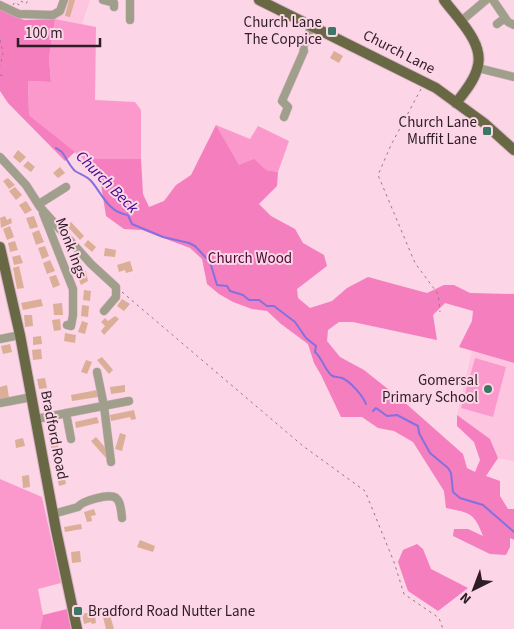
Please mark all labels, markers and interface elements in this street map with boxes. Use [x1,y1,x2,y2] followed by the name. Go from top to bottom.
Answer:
[244,12,322,50] place label: Church Lane The Coppice
[18,15,100,47] scale bar
[25,23,63,44] text: 100 m
[326,25,338,37] marker: Church Lane The Coppice
[359,25,439,79] street label: Church Lane
[399,112,477,150] place label: Church Lane Muffit Lane
[481,125,493,137] marker: Church Lane Muffit Lane
[71,146,144,219] water label: Church Beck
[50,215,92,281] street label: Monk Ings
[208,248,292,269] park label: Church Wood
[382,370,478,408] place label: Gomersal Primary School
[482,383,494,395] marker: Gomersal Primary School
[35,389,73,481] street label: Bradford Road
[449,564,499,614] north arrow
[456,587,476,608] text: N
[88,601,255,622] place label: Bradford Road Nutter Lane
[72,605,84,617] marker: Bradford Road Nutter Lane

